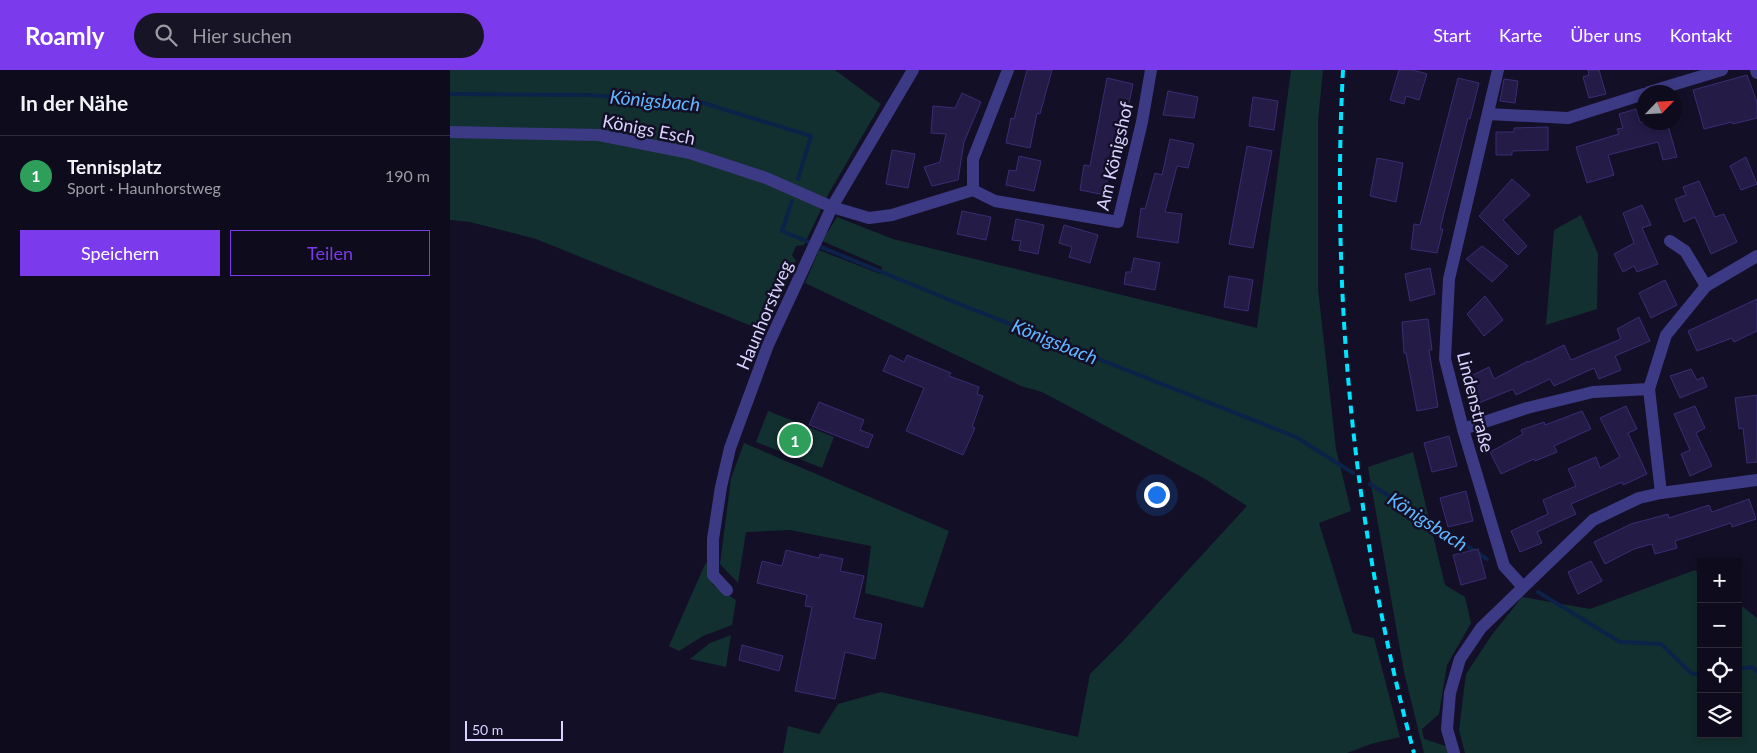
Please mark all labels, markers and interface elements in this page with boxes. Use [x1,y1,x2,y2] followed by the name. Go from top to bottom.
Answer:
[134,13,484,58] search box
[25,21,104,50] text: Roamly
[152,21,180,49] icon: search
[192,24,292,47] text: Hier suchen
[1433,24,1471,46] text: Start
[1499,24,1542,46] text: Karte
[1570,24,1642,46] text: Über uns
[1670,24,1732,46] text: Kontakt
[609,85,701,115] water label: Königsbach
[1637,85,1682,130] north arrow
[20,90,128,115] text: In der Nähe
[1091,99,1137,212] street label: Am Königshof
[601,109,697,149] street label: Königs Esch
[67,155,162,178] text: Tennisplatz
[31,166,41,185] text: 1
[385,166,430,185] text: 190 m
[67,178,221,197] text: Sport · Haunhorstweg
[20,230,220,276] button: Speichern
[230,230,430,276] button: Teilen
[731,257,797,373] street label: Haunhorstweg
[1009,313,1101,369] water label: Königsbach
[1453,349,1499,455] street label: Lindenstraße
[779,421,811,459] pin: 1
[1144,482,1170,508] your location
[1384,487,1472,555] water label: Königsbach
[1697,558,1742,738] map controls
[1697,558,1742,603] button: +
[1697,603,1742,648] button: −
[1697,648,1742,693] button: locate
[1697,693,1742,738] button: layers
[465,718,562,741] scale bar
[472,721,503,738] text: 50 m

